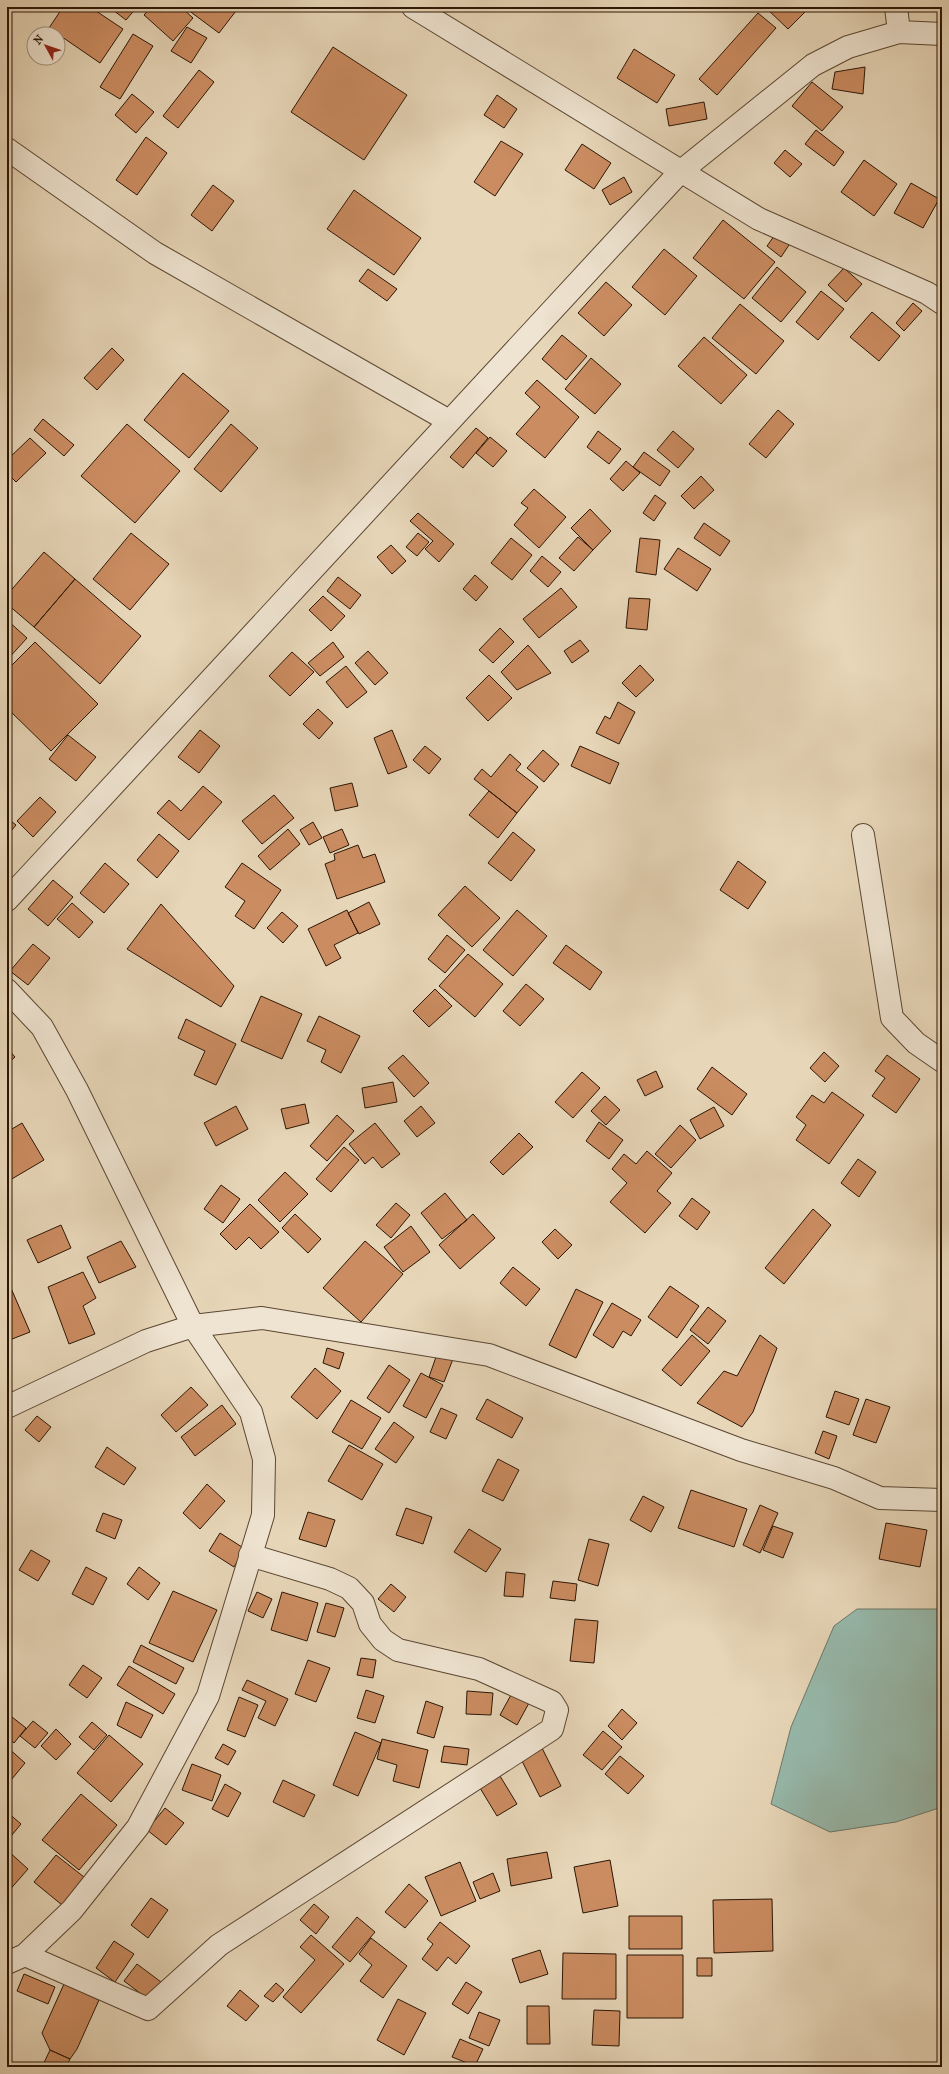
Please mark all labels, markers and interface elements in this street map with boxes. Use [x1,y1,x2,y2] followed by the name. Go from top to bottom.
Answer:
[26,26,66,66] north arrow
[31,32,47,47] text: N

